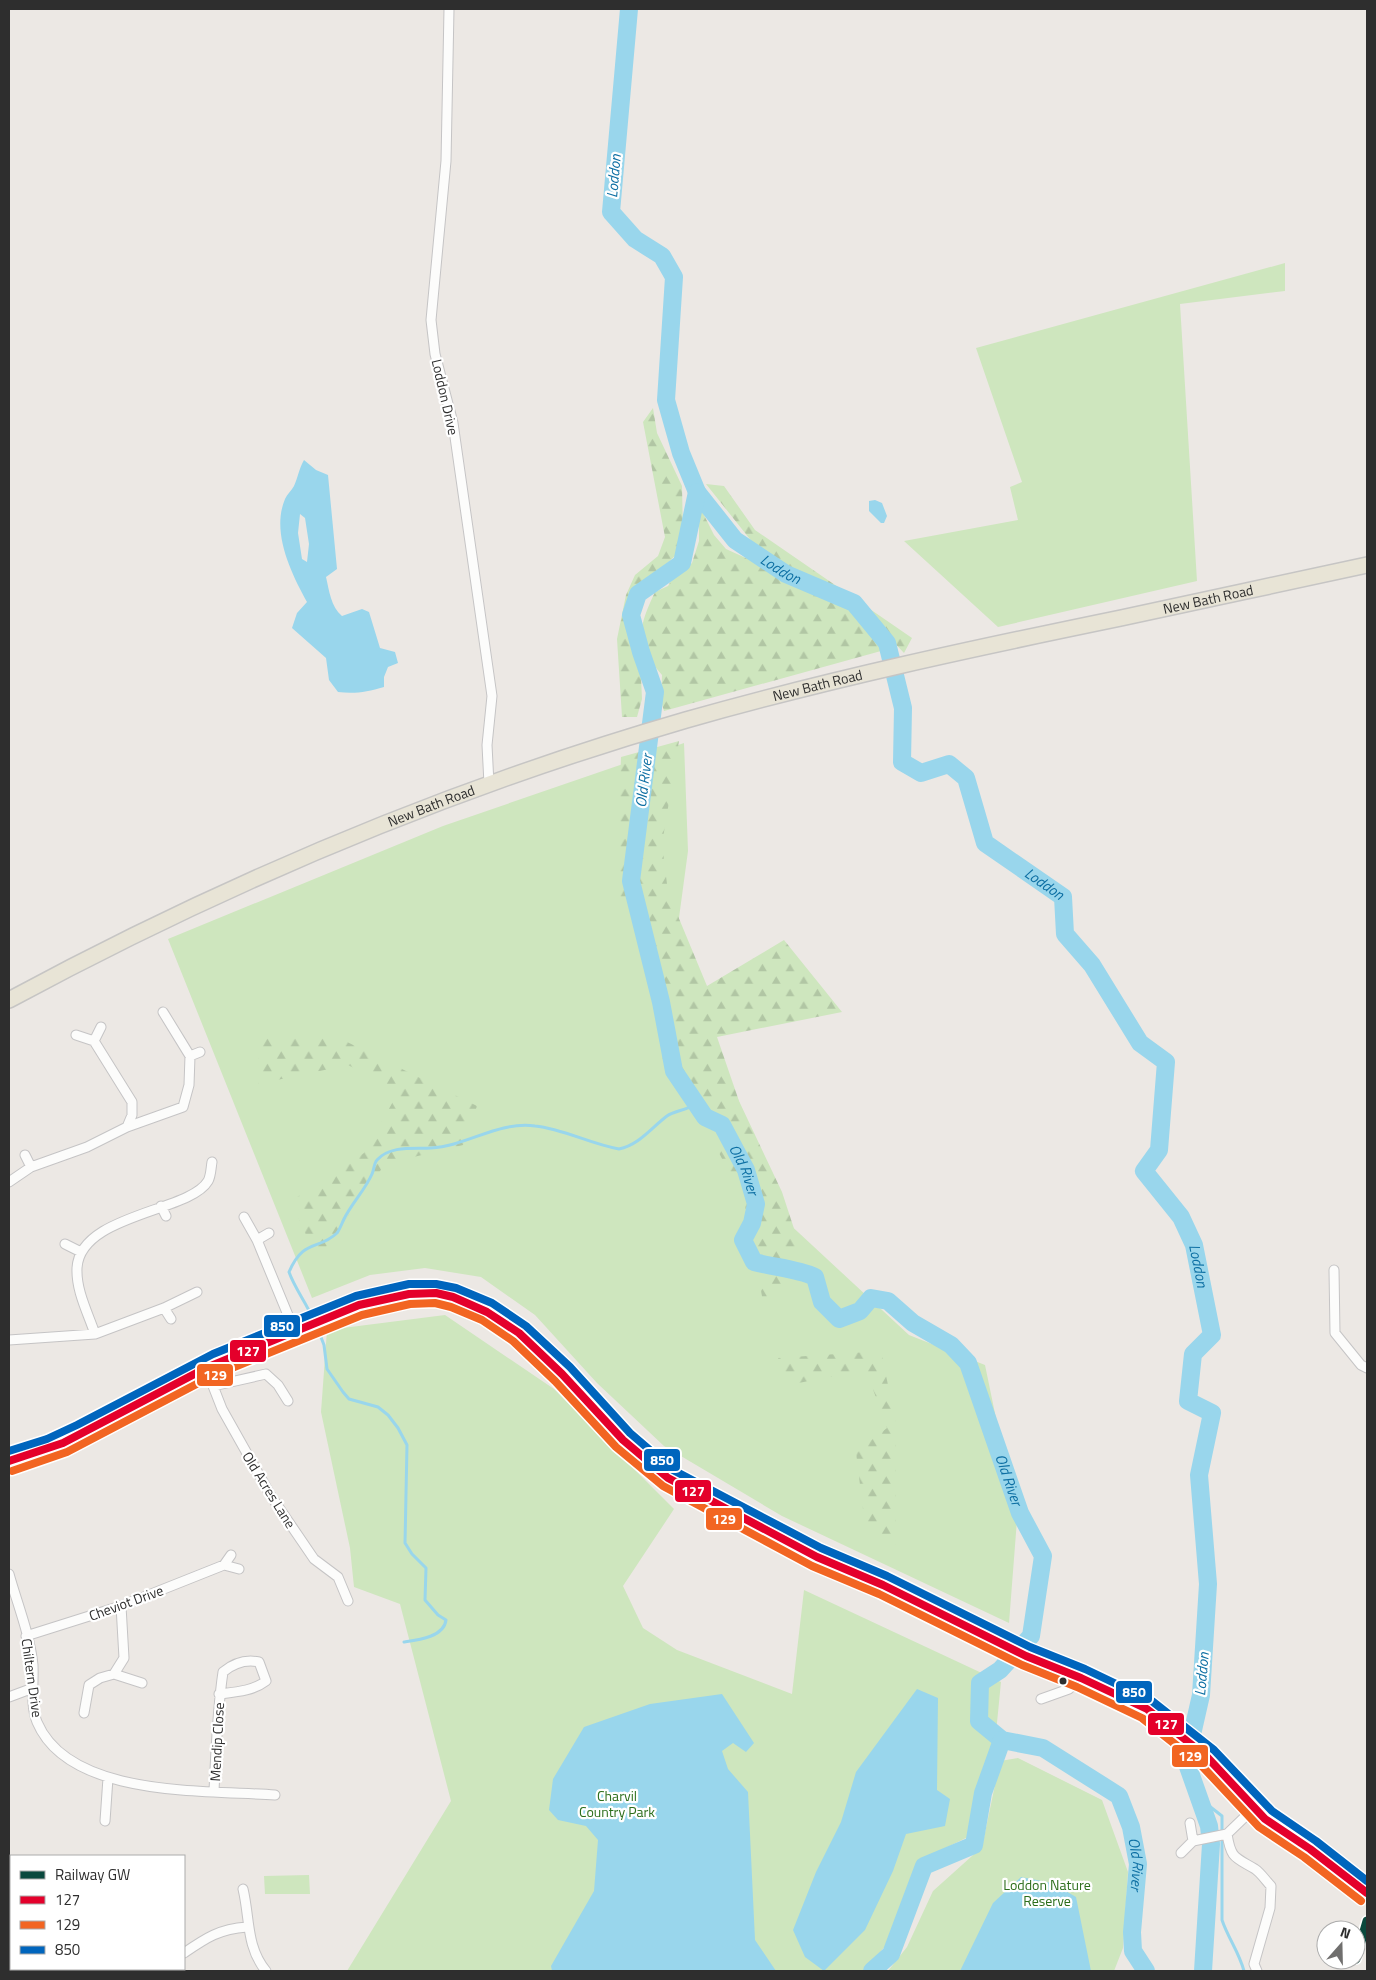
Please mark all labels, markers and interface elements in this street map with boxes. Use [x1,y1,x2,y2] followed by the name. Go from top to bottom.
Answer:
[600,153,627,199] water label: Loddon
[427,357,464,437] street label: Loddon Drive
[756,548,805,590] water label: Loddon
[1161,579,1255,619] street label: New Bath Road
[770,664,864,706] street label: New Bath Road
[629,751,658,809] water label: Old River
[384,779,477,832] street label: New Bath Road
[1020,862,1070,906] water label: Loddon
[723,1140,765,1200] water label: Old River
[1183,1242,1214,1290] water label: Loddon
[263,1314,301,1338] line badge: 850
[270,1315,294,1336] text: 850
[229,1339,267,1363] line badge: 127
[236,1340,260,1361] text: 127
[196,1363,234,1387] line badge: 129
[203,1364,227,1385] text: 129
[237,1447,301,1532] street label: Old Acres Lane
[643,1448,681,1472] line badge: 850
[650,1449,674,1470] text: 850
[989,1451,1029,1511] water label: Old River
[674,1479,712,1503] line badge: 127
[681,1480,705,1501] text: 127
[705,1507,743,1531] line badge: 129
[712,1508,736,1529] text: 129
[86,1579,166,1626] street label: Cheviot Drive
[17,1637,48,1719] street label: Chiltern Drive
[1188,1651,1215,1697] water label: Loddon
[1058,1676,1068,1686] unlabelled marker
[1115,1680,1153,1704] line badge: 850
[1122,1681,1146,1702] text: 850
[204,1702,229,1782] street label: Mendip Close
[1147,1712,1185,1736] line badge: 127
[1154,1713,1178,1734] text: 127
[1171,1744,1209,1768] line badge: 129
[1178,1745,1202,1766] text: 129
[579,1785,655,1822] park label: Charvil Country Park
[1122,1836,1150,1894] water label: Old River
[10,1855,185,1970] legend
[55,1863,130,1886] text: Railway GW
[1003,1874,1091,1911] park label: Loddon Nature Reserve
[55,1888,80,1911] text: 127
[55,1913,80,1936] text: 129
[1316,1920,1366,1970] north arrow
[1337,1921,1354,1944] text: N
[55,1938,80,1961] text: 850

